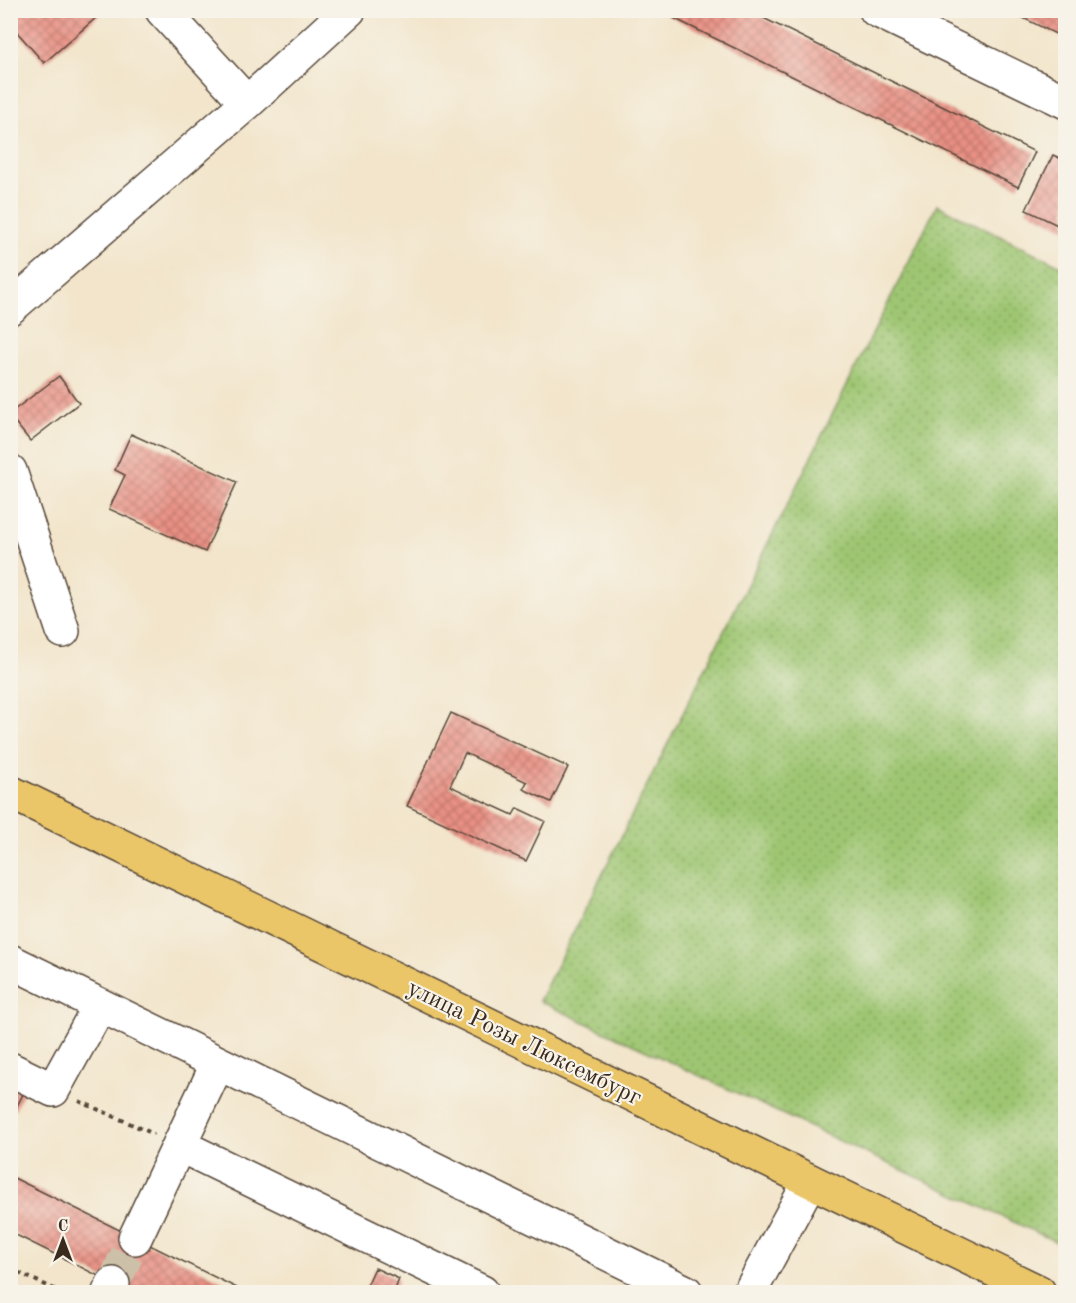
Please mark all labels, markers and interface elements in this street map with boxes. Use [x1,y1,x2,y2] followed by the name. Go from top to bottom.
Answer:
[403,977,645,1111] street label: улица Розы Люксембург
[33,1210,93,1270] north arrow
[58,1219,68,1235] text: С

